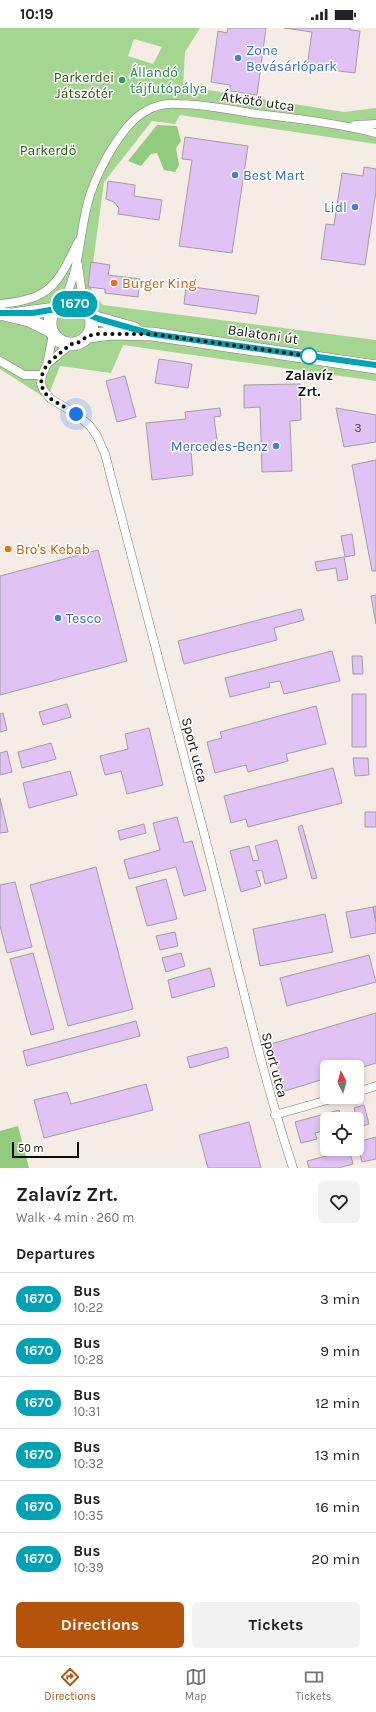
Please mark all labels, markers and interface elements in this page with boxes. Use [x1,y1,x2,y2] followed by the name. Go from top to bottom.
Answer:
[20,5,53,23] text: 10:19
[246,42,337,75] place label: Zone Bevásárlópark
[233,53,243,63] marker: Zone Bevásárlópark
[130,63,207,97] place label: Állandó tájfutópálya
[54,69,114,102] park label: Parkerdei Játszótér
[117,75,127,85] marker: Állandó tájfutópálya
[220,87,296,115] street label: Átkötő utca
[20,142,76,159] park label: Parkerdő
[243,167,305,184] place label: Best Mart
[230,170,240,180] marker: Best Mart
[324,199,347,216] place label: Lidl
[350,202,360,212] marker: Lidl
[122,275,197,292] place label: Burger King
[109,278,119,288] marker: Burger King
[47,291,103,317] line badge: 1670
[60,295,90,312] text: 1670
[227,321,299,348] street label: Balatoni út
[300,347,318,365] marker: Zalavíz Zrt.
[285,367,333,400] place label: Zalavíz Zrt.
[66,404,86,424] your location
[354,421,362,435] house number: 3
[171,438,268,455] place label: Mercedes-Benz
[271,441,281,451] marker: Mercedes-Benz
[16,541,90,558] place label: Bro's Kebab
[3,544,13,554] marker: Bro's Kebab
[66,610,101,627] place label: Tesco
[53,613,63,623] marker: Tesco
[178,716,211,785] street label: Sport utca
[258,1031,291,1100] street label: Sport utca
[320,1060,364,1104] north arrow
[320,1060,364,1156] map controls
[320,1112,364,1156] button: locate
[12,1140,79,1159] scale bar
[18,1142,44,1155] text: 50 m
[318,1181,360,1223] button: heart
[16,1184,117,1206] text: Zalavíz Zrt.
[16,1210,135,1225] text: Walk · 4 min · 260 m
[16,1245,95,1263] text: Departures
[73,1282,100,1300] text: Bus
[24,1290,53,1307] text: 1670
[320,1290,360,1308] text: 3 min
[73,1300,103,1315] text: 10:22
[73,1334,100,1352] text: Bus
[24,1342,53,1359] text: 1670
[320,1342,360,1360] text: 9 min
[73,1352,104,1367] text: 10:28
[73,1386,100,1404] text: Bus
[24,1394,53,1411] text: 1670
[315,1394,360,1412] text: 12 min
[73,1404,100,1419] text: 10:31
[73,1438,100,1456] text: Bus
[24,1446,53,1463] text: 1670
[315,1446,360,1464] text: 13 min
[73,1456,104,1471] text: 10:32
[73,1490,100,1508] text: Bus
[24,1498,53,1515] text: 1670
[315,1498,360,1516] text: 16 min
[73,1508,103,1523] text: 10:35
[73,1542,100,1560] text: Bus
[24,1550,53,1567] text: 1670
[311,1550,360,1568] text: 20 min
[73,1560,104,1575] text: 10:39
[16,1602,184,1648] button: Directions
[192,1602,360,1648] button: Tickets
[44,1666,96,1703] tab: Directions
[185,1666,207,1703] tab: Map
[295,1666,332,1703] tab: Tickets

